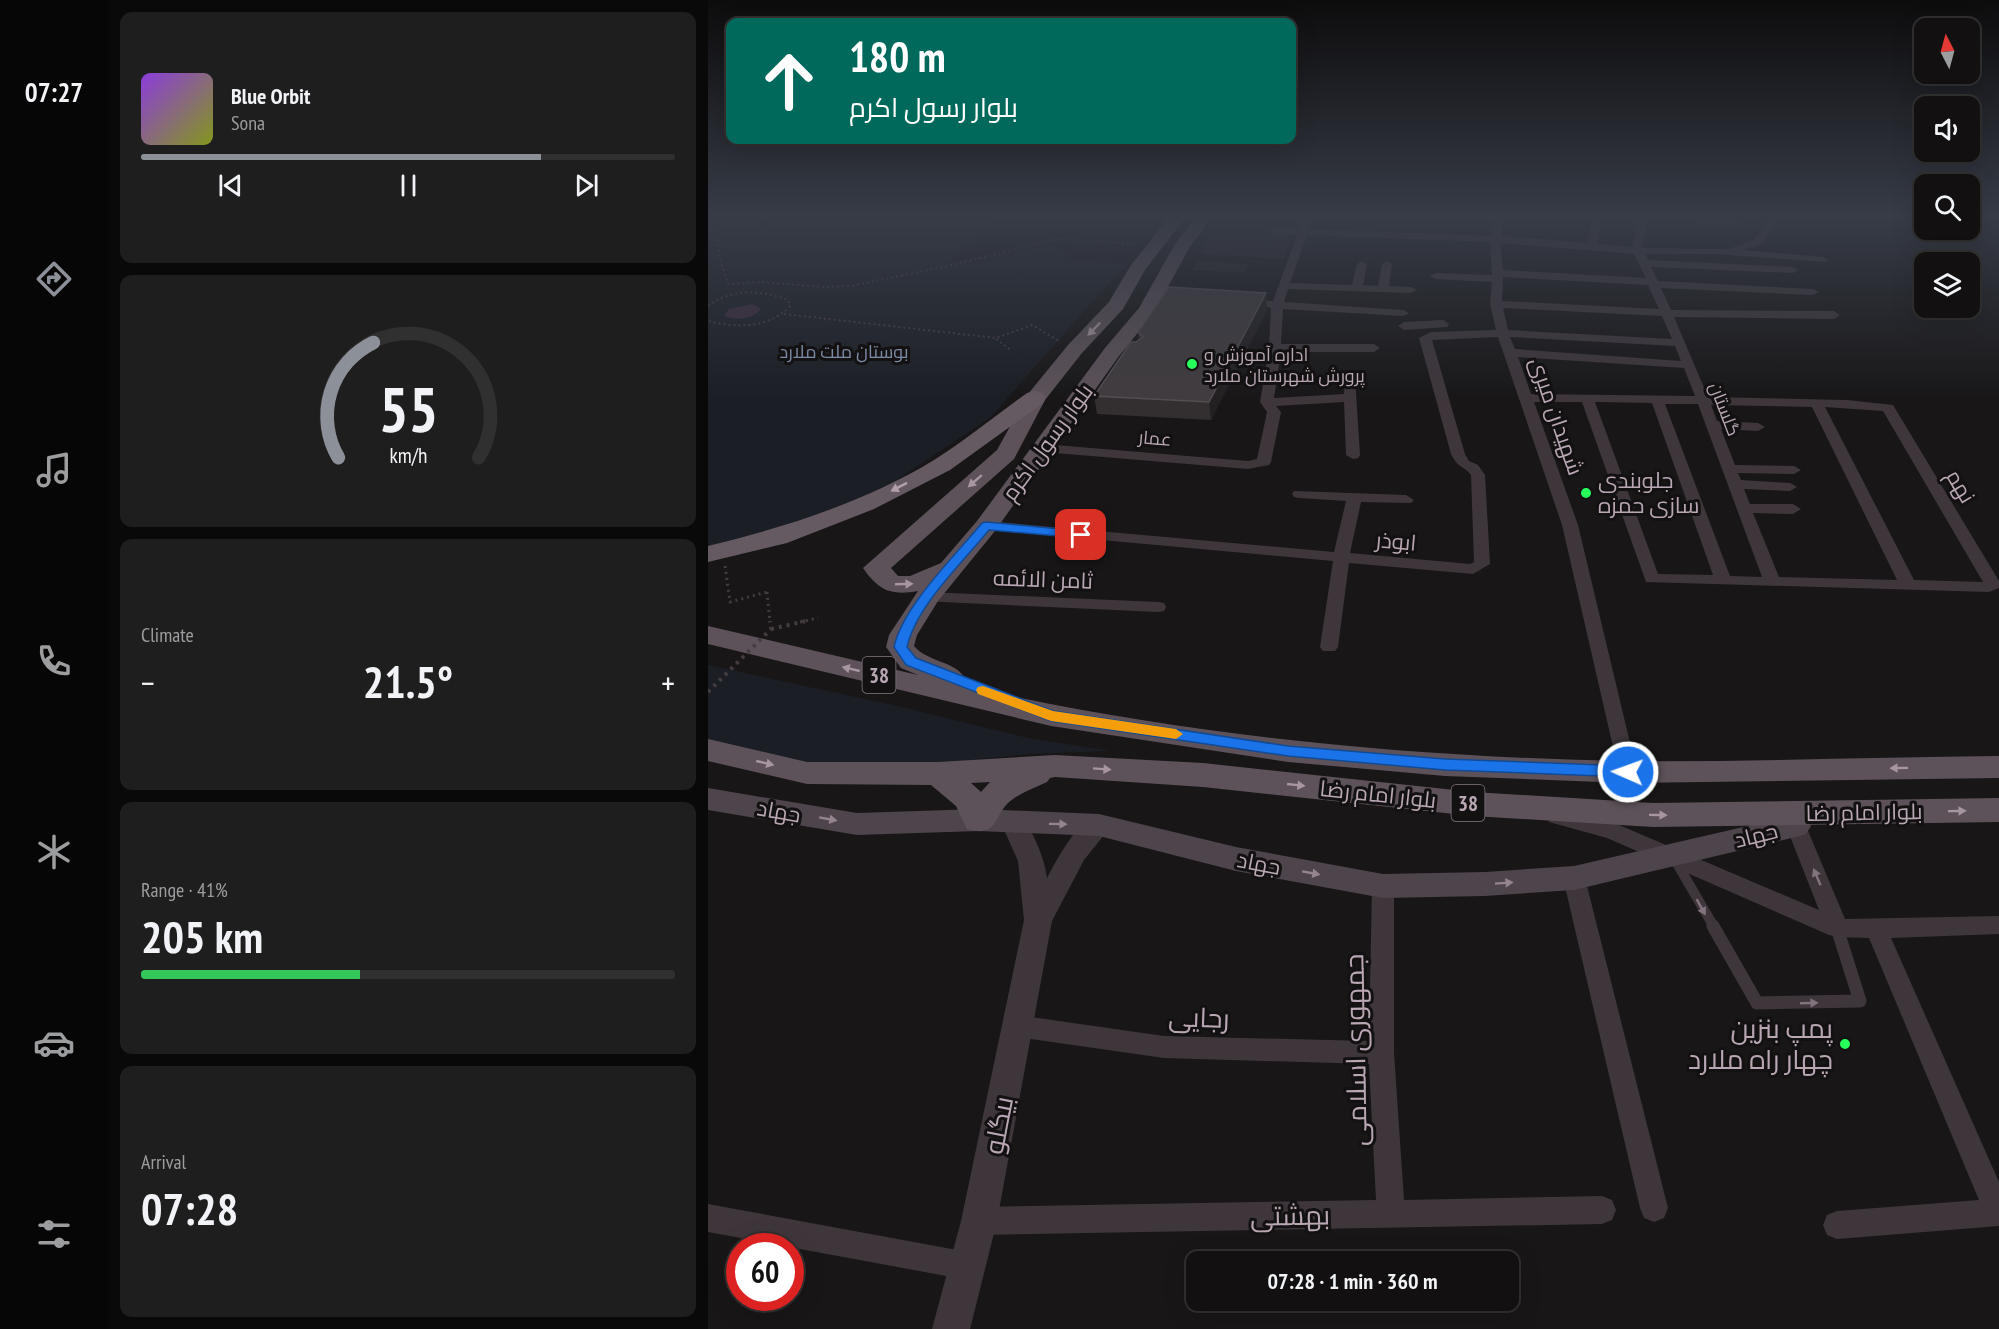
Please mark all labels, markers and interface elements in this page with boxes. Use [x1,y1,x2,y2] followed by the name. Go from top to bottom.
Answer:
[1914,18,1980,84] north arrow
[1914,18,1980,318] map controls
[849,29,946,84] text: 180 m
[750,42,828,120] icon: ahead
[25,75,83,109] text: 07:27
[231,82,310,110] text: Blue Orbit
[849,90,1018,124] text: بلوار رسول اکرم
[1914,96,1980,162] button: sound
[231,110,265,136] text: Sona
[214,169,247,202] icon: previous
[392,169,425,202] icon: pause
[570,169,603,202] icon: next
[1914,174,1980,240] button: search
[1914,252,1980,318] button: layers
[33,258,75,300] icon: directions
[1087,322,1101,337] one-way arrow
[779,340,909,363] park label: بوستان ملت ملارد
[1204,343,1365,388] place label: اداره آموزش و پرورش شهرستان ملارد
[1524,353,1590,479] street label: شهیدان میری
[1185,357,1199,371] marker: اداره آموزش و پرورش شهرستان ملارد
[378,368,438,449] text: 55
[995,378,1100,507] street label: بلوار رسول اکرم
[1704,379,1746,439] street label: گلستان
[1137,425,1172,451] street label: عمار
[389,442,427,470] text: km/h
[33,449,75,491] icon: music
[1938,464,1982,509] street label: نهم
[1598,466,1699,519] place label: جلوبندی سازی حمزه
[968,474,983,487] one-way arrow
[890,482,907,492] one-way arrow
[1579,486,1593,500] marker: جلوبندی سازی حمزه
[1055,509,1106,560] pin
[1064,518,1097,551] icon: arrive
[1372,525,1418,557] street label: ابوذر
[993,563,1094,595] street label: ثامن الائمه
[895,579,914,589] one-way arrow
[141,622,194,648] text: Climate
[33,640,75,682] icon: phone
[363,652,453,710] text: 21.5°
[862,657,896,693] road number: 38
[141,661,155,704] text: −
[661,661,675,704] text: +
[841,663,860,673] one-way arrow
[1596,740,1660,804] position arrow
[756,759,774,769] one-way arrow
[1889,763,1908,773] one-way arrow
[1092,764,1111,774] one-way arrow
[1318,774,1438,816] street label: بلوار امام رضا
[1286,780,1305,790] one-way arrow
[1452,785,1485,821] road number: 38
[755,793,803,829] street label: جهاد
[1805,797,1923,829] street label: بلوار امام رضا
[1948,806,1967,816] one-way arrow
[1648,810,1667,820] one-way arrow
[818,814,837,823] one-way arrow
[1731,816,1781,854] street label: جهاد
[1048,819,1067,829] one-way arrow
[33,831,75,873] icon: climate
[1235,845,1283,881] street label: جهاد
[1812,867,1822,885] one-way arrow
[1301,868,1320,877] one-way arrow
[141,877,228,903] text: Range · 41%
[1495,878,1514,887] one-way arrow
[1696,899,1706,916] one-way arrow
[141,907,263,965] text: 205 km
[1336,953,1374,1147] street label: جمهوری اسلامی
[1799,998,1818,1007] one-way arrow
[1168,999,1230,1035] street label: رجایی
[1688,1011,1833,1078] place label: پمپ بنزین چهار راه ملارد
[33,1022,75,1064] icon: car
[1838,1037,1852,1051] marker: پمپ بنزین چهار راه ملارد
[976,1093,1020,1157] street label: بیگلو
[141,1149,186,1175] text: Arrival
[141,1179,238,1237] text: 07:28
[1250,1197,1330,1233] street label: بهشتی
[33,1213,75,1255] icon: filters
[726,1233,804,1311] speed limit sign: 60
[1267,1267,1438,1295] text: 07:28 · 1 min · 360 m

